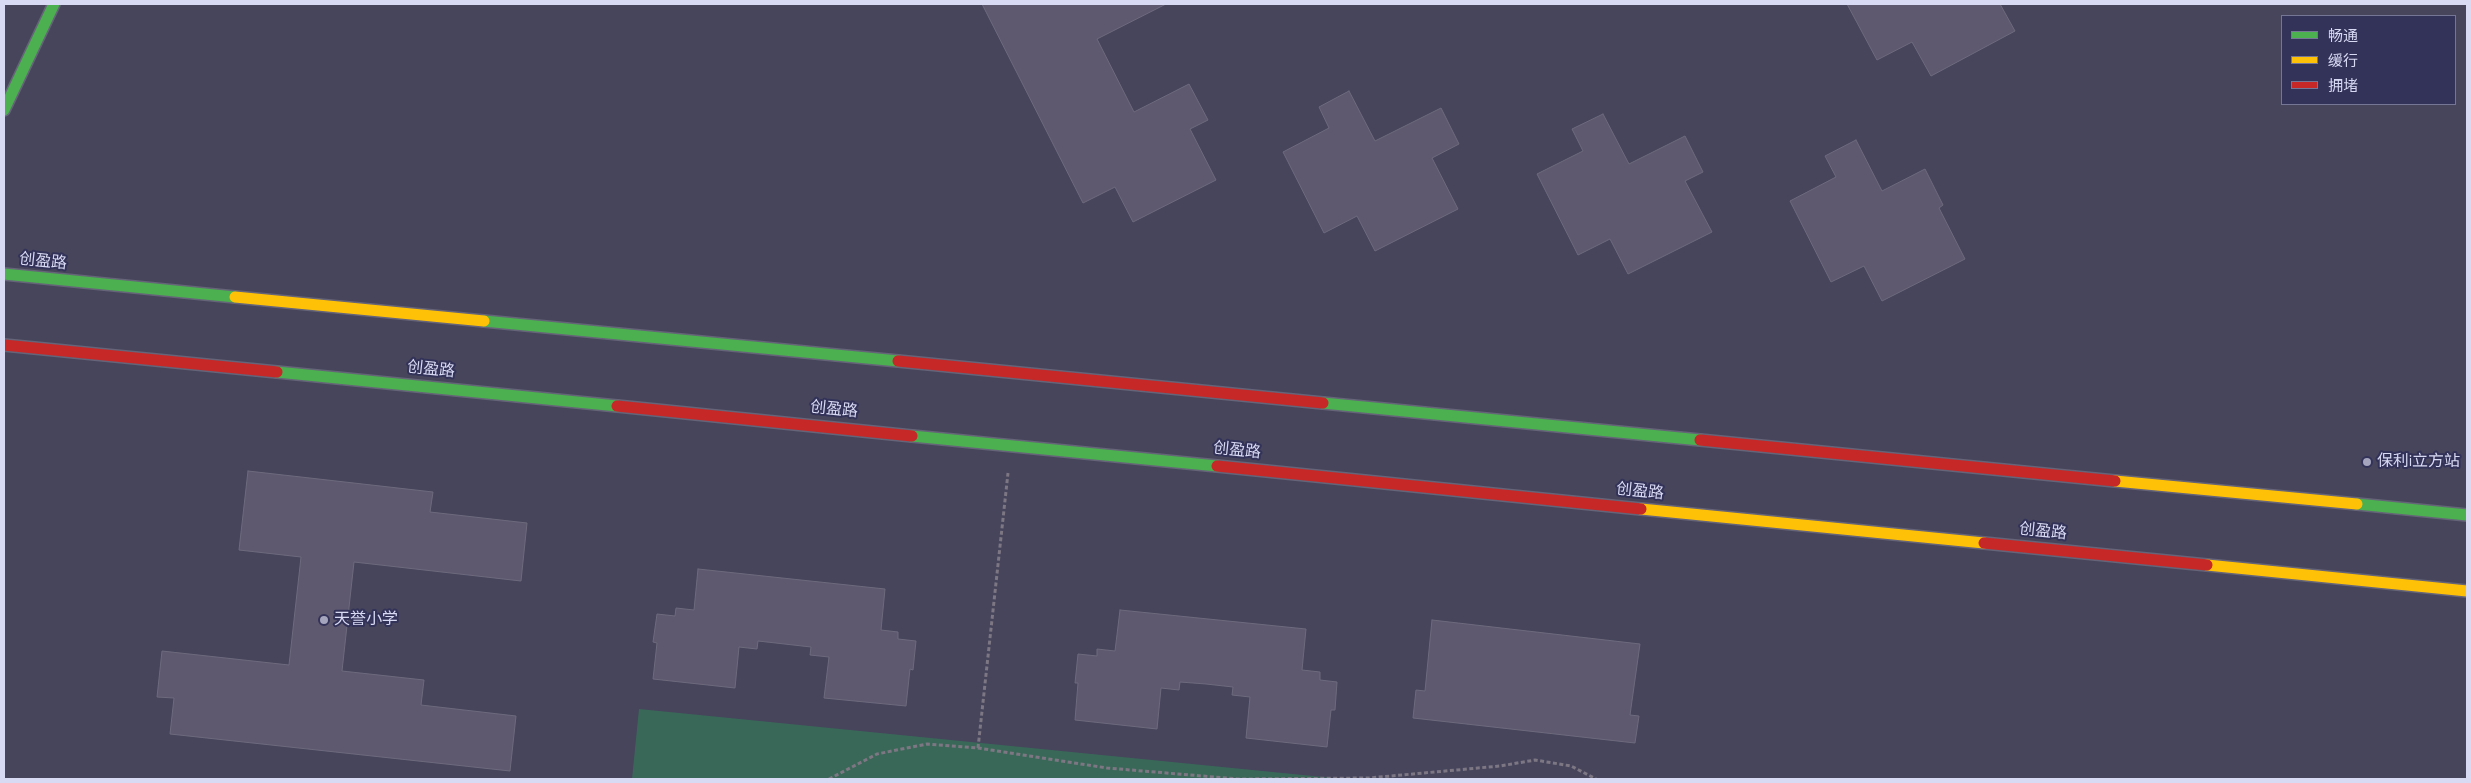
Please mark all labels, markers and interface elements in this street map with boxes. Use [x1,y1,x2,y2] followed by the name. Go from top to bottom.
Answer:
[2281,15,2456,105] legend
[2328,27,2358,46] text: 畅通
[2328,52,2358,71] text: 缓行
[2328,77,2358,96] text: 拥堵
[18,250,68,274] street label: 创盈路
[406,358,456,382] street label: 创盈路
[809,398,859,422] street label: 创盈路
[1212,439,1262,463] street label: 创盈路
[2377,452,2460,472] place label: 保利i立方站
[2361,456,2373,468] marker: 保利i立方站
[1615,480,1665,504] street label: 创盈路
[2018,520,2068,544] street label: 创盈路
[334,610,398,630] place label: 天誉小学
[318,614,330,626] marker: 天誉小学

